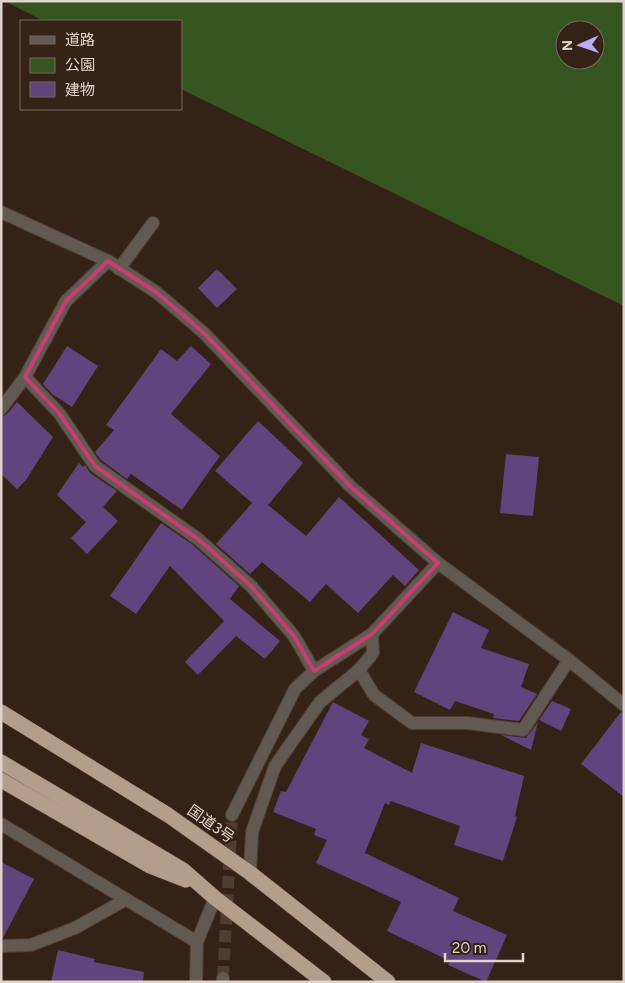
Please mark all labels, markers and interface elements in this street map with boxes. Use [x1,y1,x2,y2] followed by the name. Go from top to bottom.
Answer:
[20,20,182,110] legend
[555,20,605,70] north arrow
[65,31,95,49] text: 道路
[559,40,576,51] text: N
[65,56,95,74] text: 公園
[65,81,95,99] text: 建物
[184,801,238,847] street label: 国道3号
[445,930,522,962] scale bar
[452,939,486,957] text: 20 m

